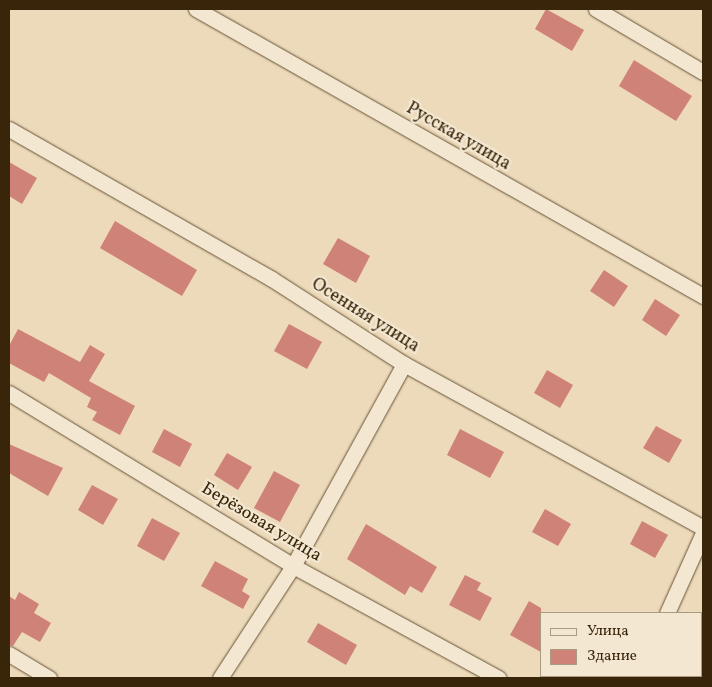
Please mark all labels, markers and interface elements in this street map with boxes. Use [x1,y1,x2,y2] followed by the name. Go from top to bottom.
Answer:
[402,98,514,176] street label: Русская улица
[307,274,423,358] street label: Осенняя улица
[197,478,325,568] street label: Берёзовая улица
[540,612,702,677] legend
[587,621,629,642] text: Улица
[587,646,637,667] text: Здание

